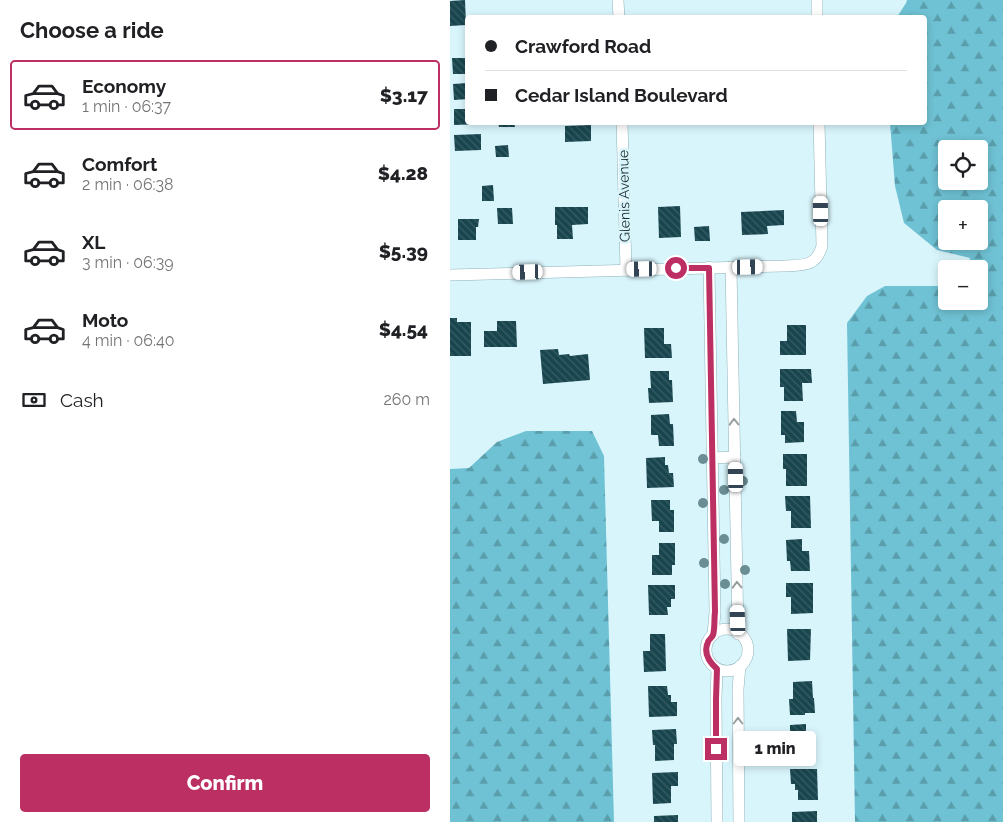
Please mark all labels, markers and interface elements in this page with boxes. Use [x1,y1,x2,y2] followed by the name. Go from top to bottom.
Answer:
[20,17,164,43] text: Choose a ride
[515,35,651,57] text: Crawford Road
[22,73,67,118] icon: car
[82,75,166,97] text: Economy
[380,84,428,106] text: $3.17
[515,84,728,106] text: Cedar Island Boulevard
[82,97,171,116] text: 1 min · 06:37
[938,140,988,310] map controls
[938,140,988,190] button: locate
[615,150,633,242] street label: Glenis Avenue
[22,151,67,196] icon: car
[82,153,157,175] text: Comfort
[378,162,428,184] text: $4.28
[82,175,174,194] text: 2 min · 06:38
[813,196,828,226] car
[938,200,988,250] button: +
[22,229,67,274] icon: car
[82,231,105,253] text: XL
[379,240,428,262] text: $5.39
[82,253,174,272] text: 3 min · 06:39
[665,257,687,279] route start
[732,259,763,275] car
[938,260,988,310] button: −
[626,261,657,277] car
[512,264,543,280] car
[22,307,67,352] icon: car
[82,309,128,331] text: Moto
[379,318,428,340] text: $4.54
[82,331,175,350] text: 4 min · 06:40
[20,386,48,414] icon: cash
[60,389,104,411] text: Cash
[383,390,430,409] text: 260 m
[729,418,740,426] one-way arrow
[728,462,743,492] car
[732,581,742,588] one-way arrow
[729,605,746,635] car
[733,717,743,724] one-way arrow
[734,732,816,766] callout: 1 min
[705,738,727,760] route end
[754,739,796,758] text: 1 min
[20,754,430,812] button: Confirm

